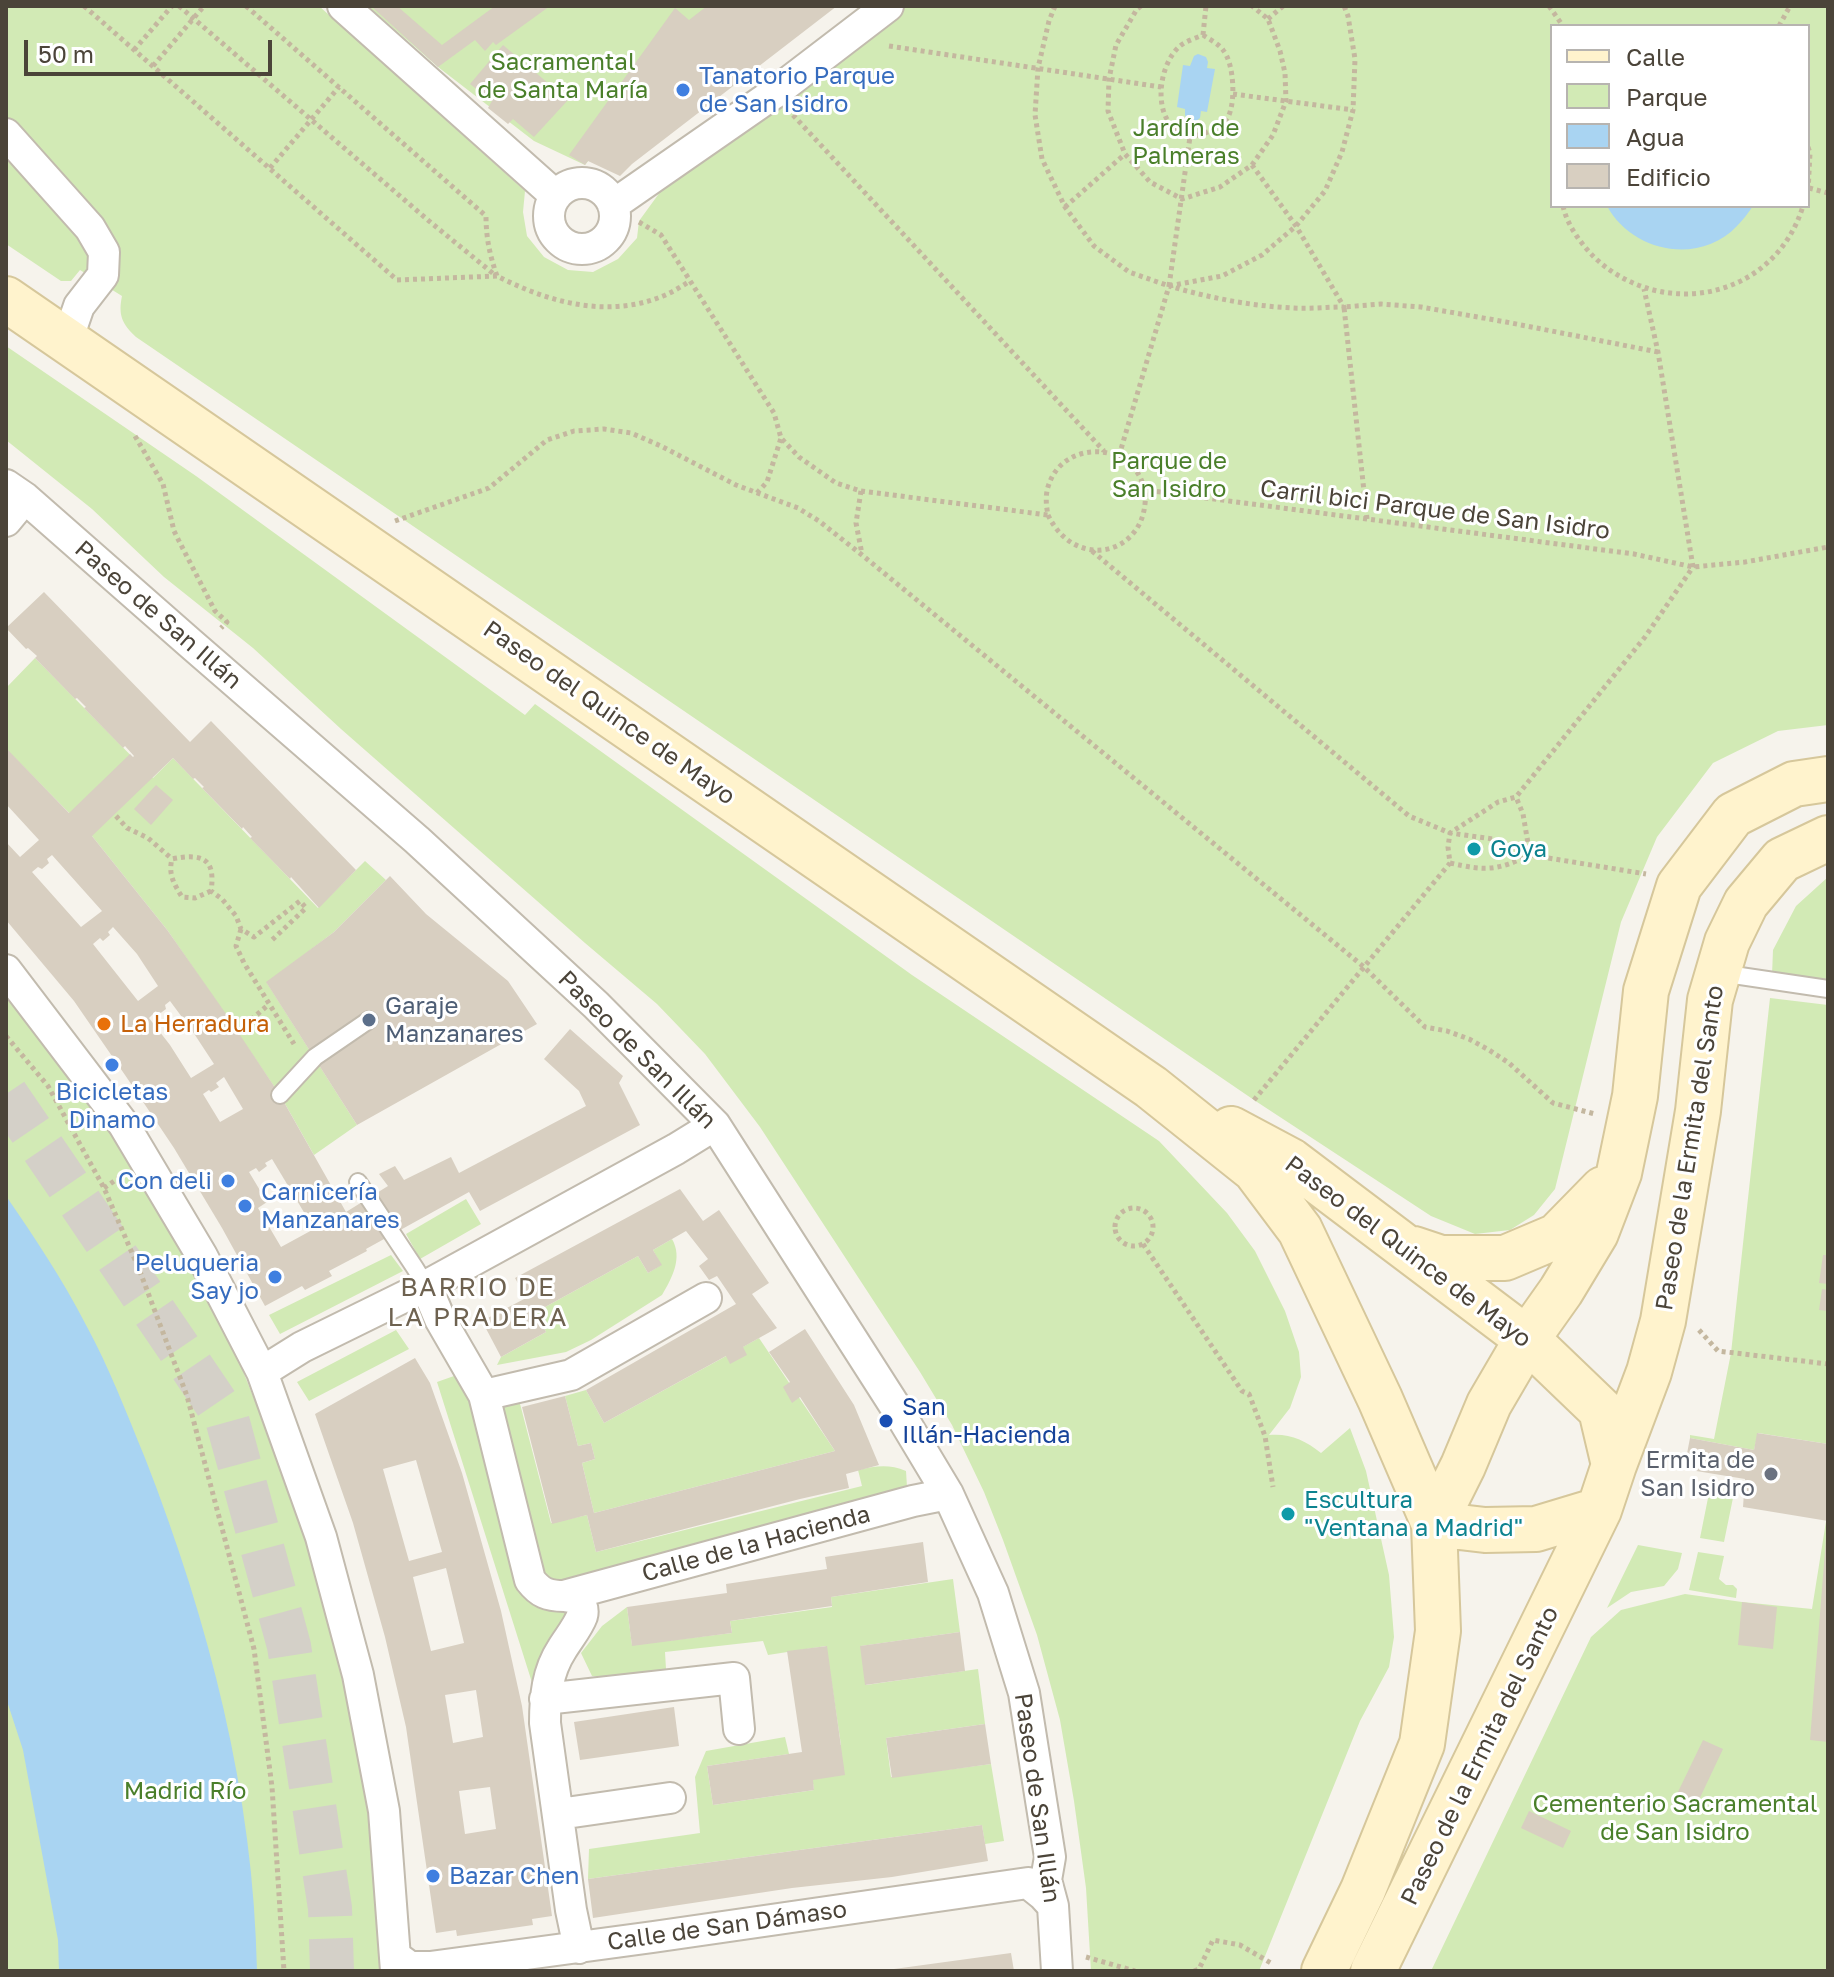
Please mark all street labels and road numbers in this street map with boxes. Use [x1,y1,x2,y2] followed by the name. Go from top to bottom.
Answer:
[1259,474,1611,546] street label: Carril bici Parque de San Isidro
[69,535,247,695] street label: Paseo de San Illán
[478,615,740,811] street label: Paseo del Quince de Mayo
[552,965,722,1135] street label: Paseo de San Illán
[1650,983,1730,1313] street label: Paseo de la Ermita del Santo
[1279,1150,1537,1354] street label: Paseo del Quince de Mayo
[639,1500,873,1588] street label: Calle de la Hacienda
[1395,1602,1565,1910] street label: Paseo de la Ermita del Santo
[1008,1691,1066,1905] street label: Paseo de San Illán
[605,1895,849,1957] street label: Calle de San Dámaso

